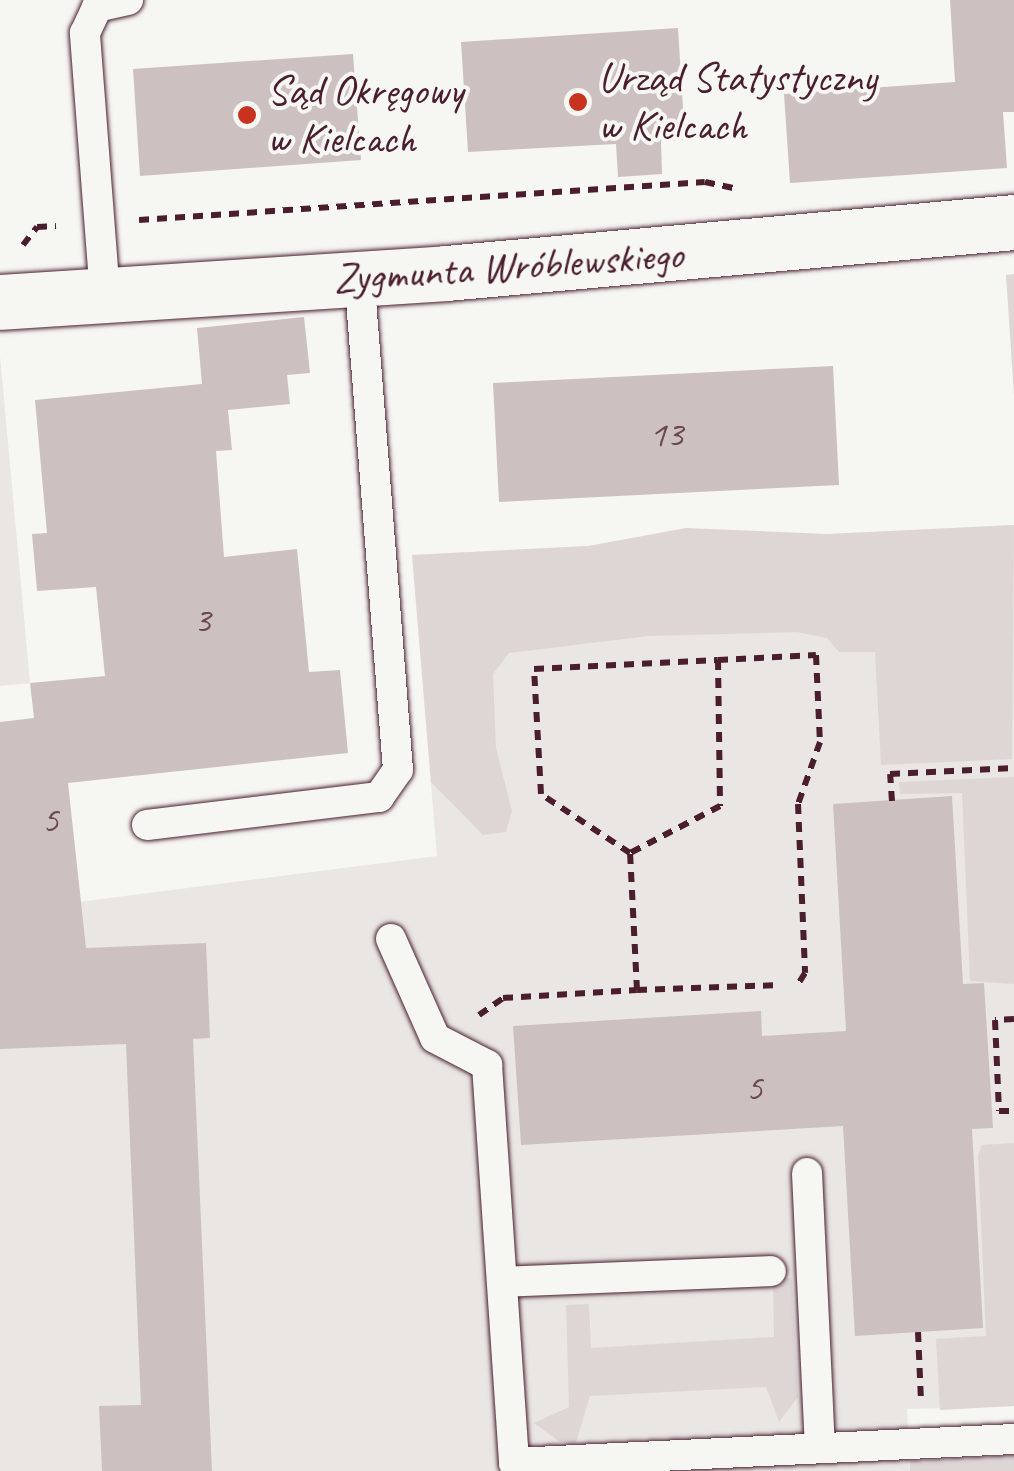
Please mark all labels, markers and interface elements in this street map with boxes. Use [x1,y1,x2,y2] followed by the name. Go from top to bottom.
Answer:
[598,53,878,152] place label: Urząd Statystyczny w Kielcach
[267,66,464,164] place label: Sąd Okręgowy w Kielcach
[567,91,589,113] marker: Urząd Statystyczny w Kielcach
[236,104,258,126] marker: Sąd Okręgowy w Kielcach
[331,230,685,304] street label: Zygmunta Wróblewskiego
[649,411,683,457] house number: 13
[193,597,211,643] house number: 3
[41,797,59,843] house number: 5
[745,1065,763,1111] house number: 5

